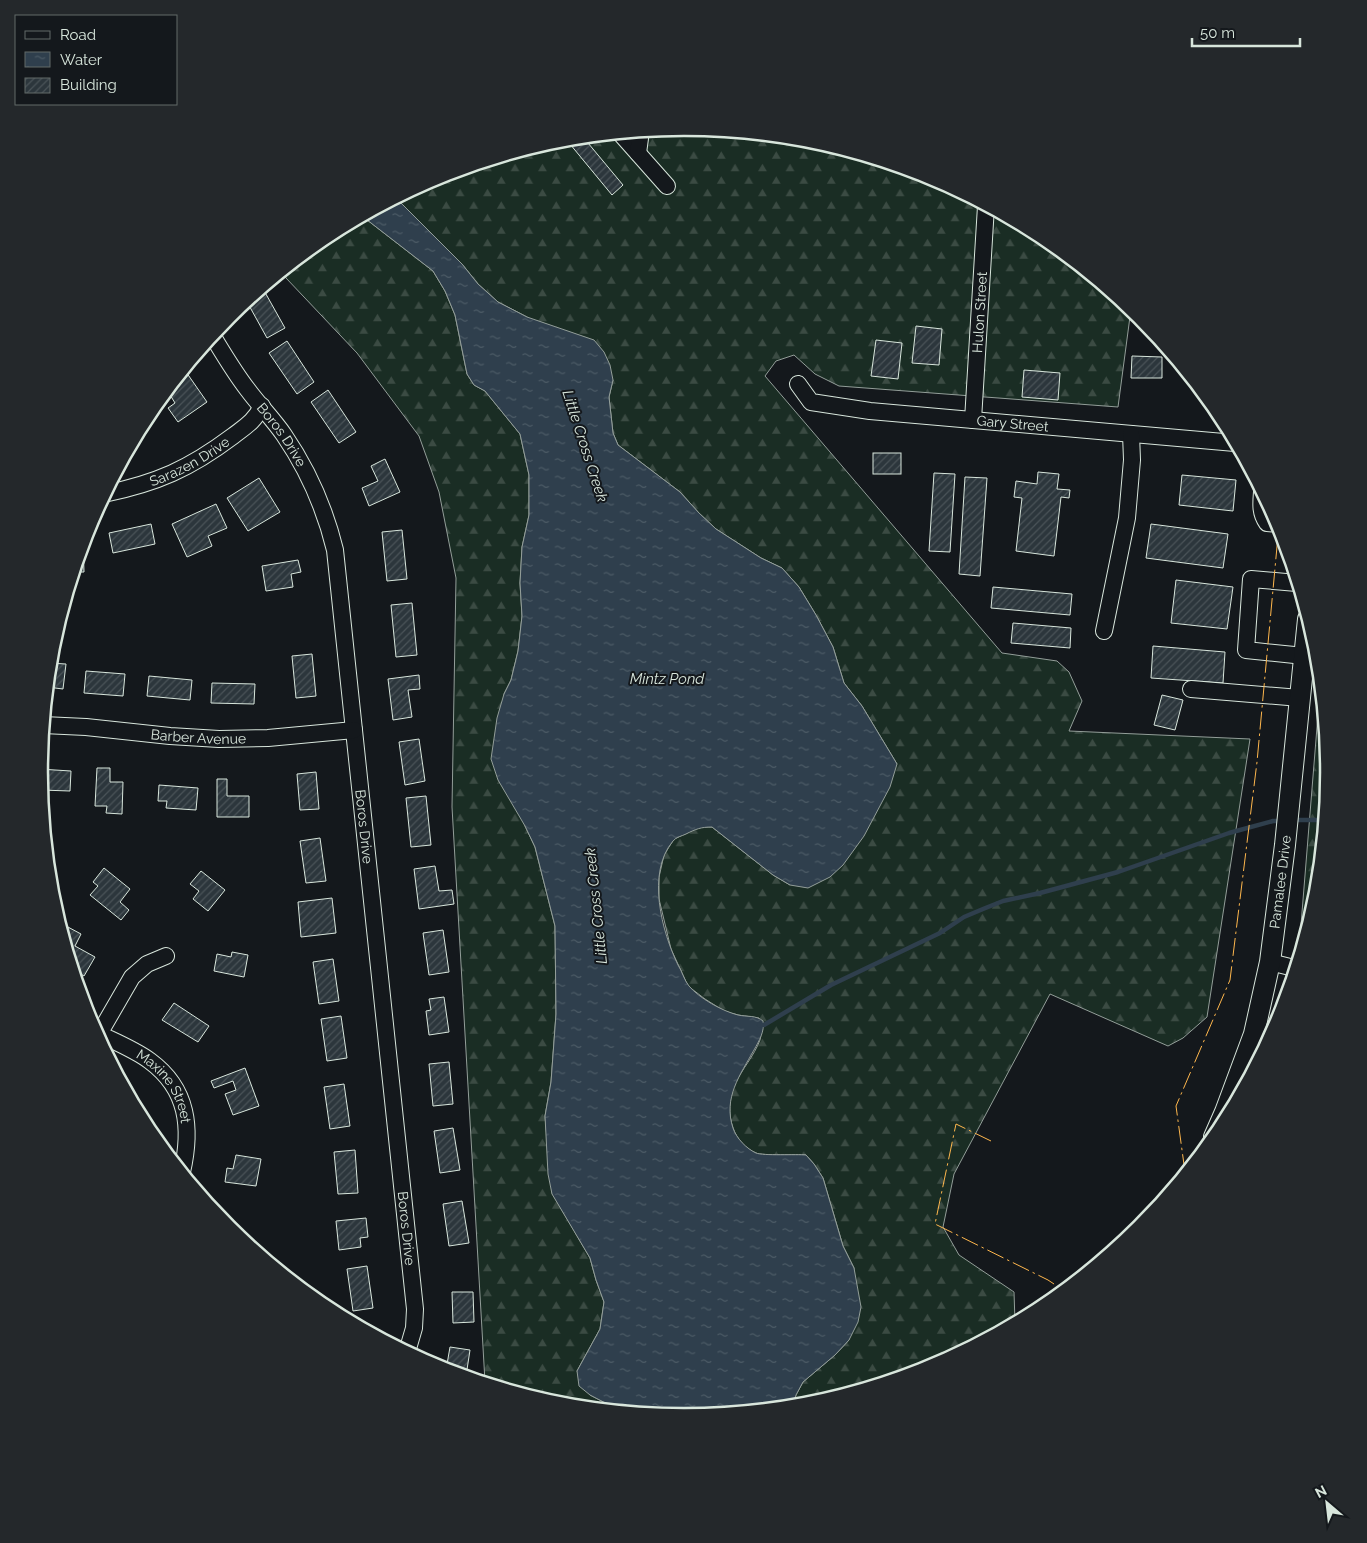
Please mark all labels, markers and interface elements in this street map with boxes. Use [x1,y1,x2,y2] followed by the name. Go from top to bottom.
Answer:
[15,15,178,105] legend
[1192,15,1300,47] scale bar
[1200,24,1235,42] text: 50 m
[60,26,96,44] text: Road
[60,51,103,69] text: Water
[60,76,117,94] text: Building
[969,271,990,353] street label: Hulon Street
[558,388,612,504] water label: Little Cross Creek
[254,400,310,469] street label: Boros Drive
[976,412,1050,435] street label: Gary Street
[147,433,232,489] street label: Sarazen Drive
[630,670,705,688] water label: Mintz Pond
[150,726,246,747] street label: Barber Avenue
[352,789,376,865] street label: Boros Drive
[1266,834,1294,930] street label: Pamalee Drive
[581,847,611,965] water label: Little Cross Creek
[134,1046,194,1124] street label: Maxine Street
[395,1191,418,1266] street label: Boros Drive
[1302,1478,1352,1528] north arrow
[1312,1482,1329,1501] text: N

